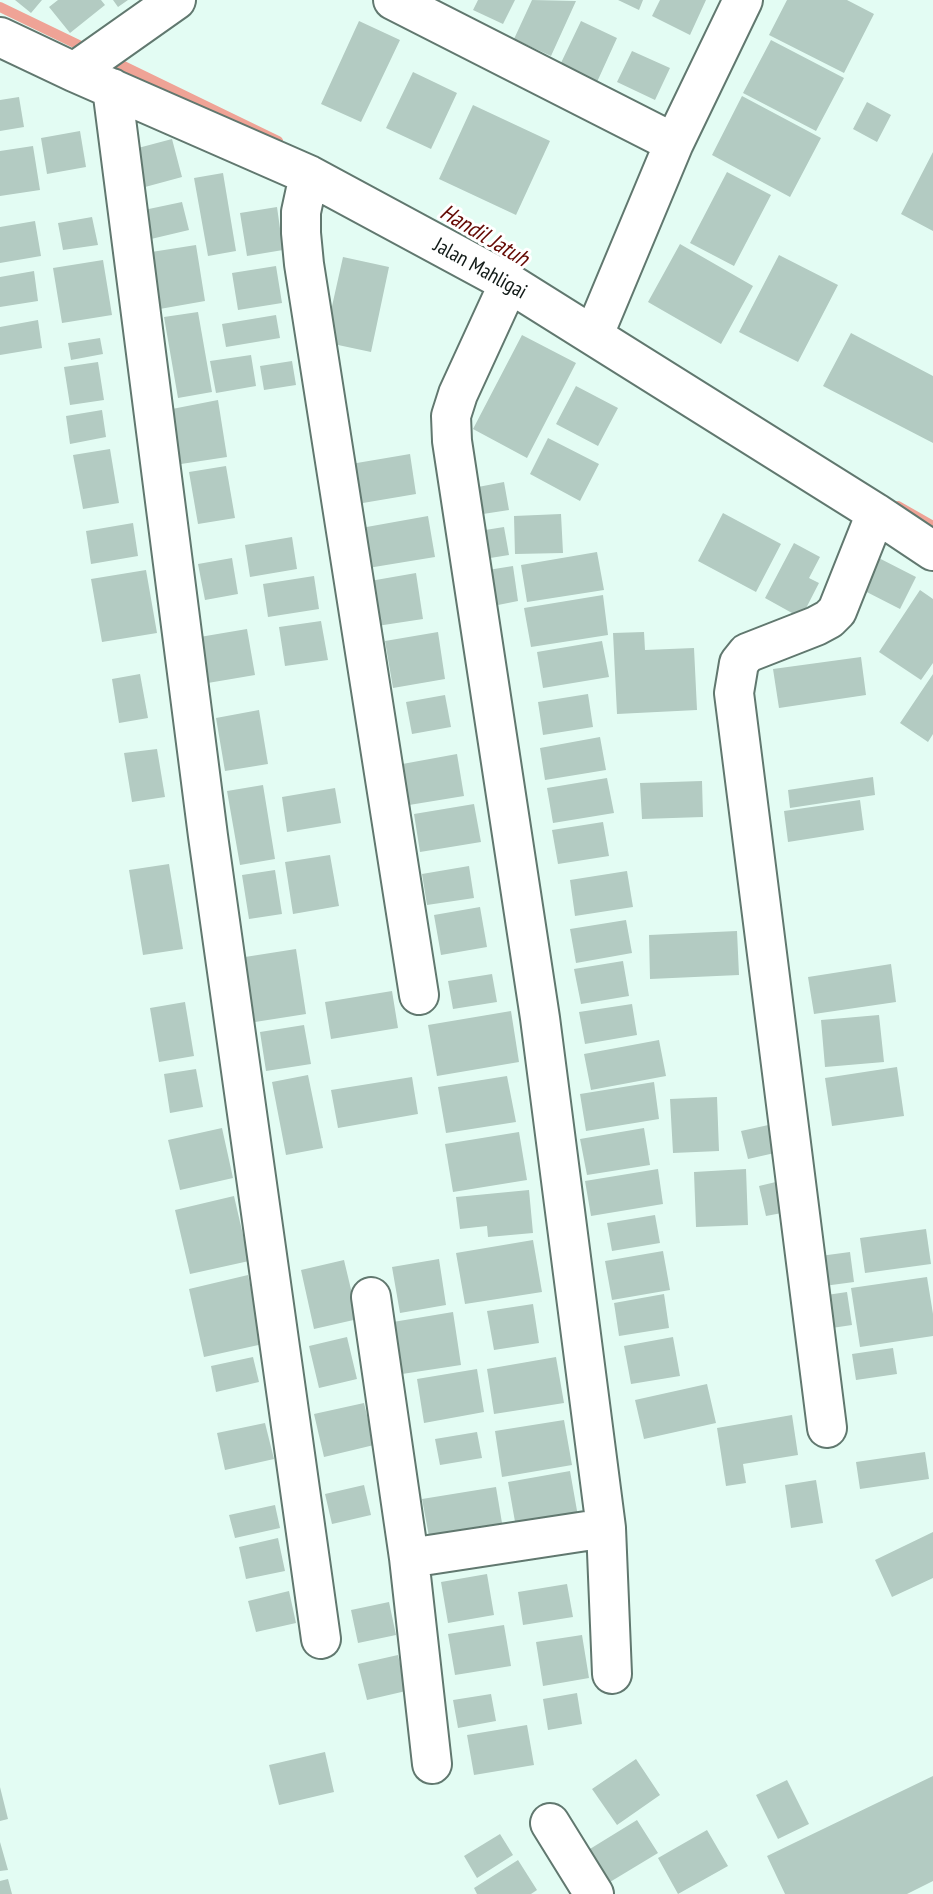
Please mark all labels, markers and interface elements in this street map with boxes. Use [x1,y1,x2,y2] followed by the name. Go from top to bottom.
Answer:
[435,199,533,273] water label: Handil Jatuh
[429,233,531,305] street label: Jalan Mahligai

